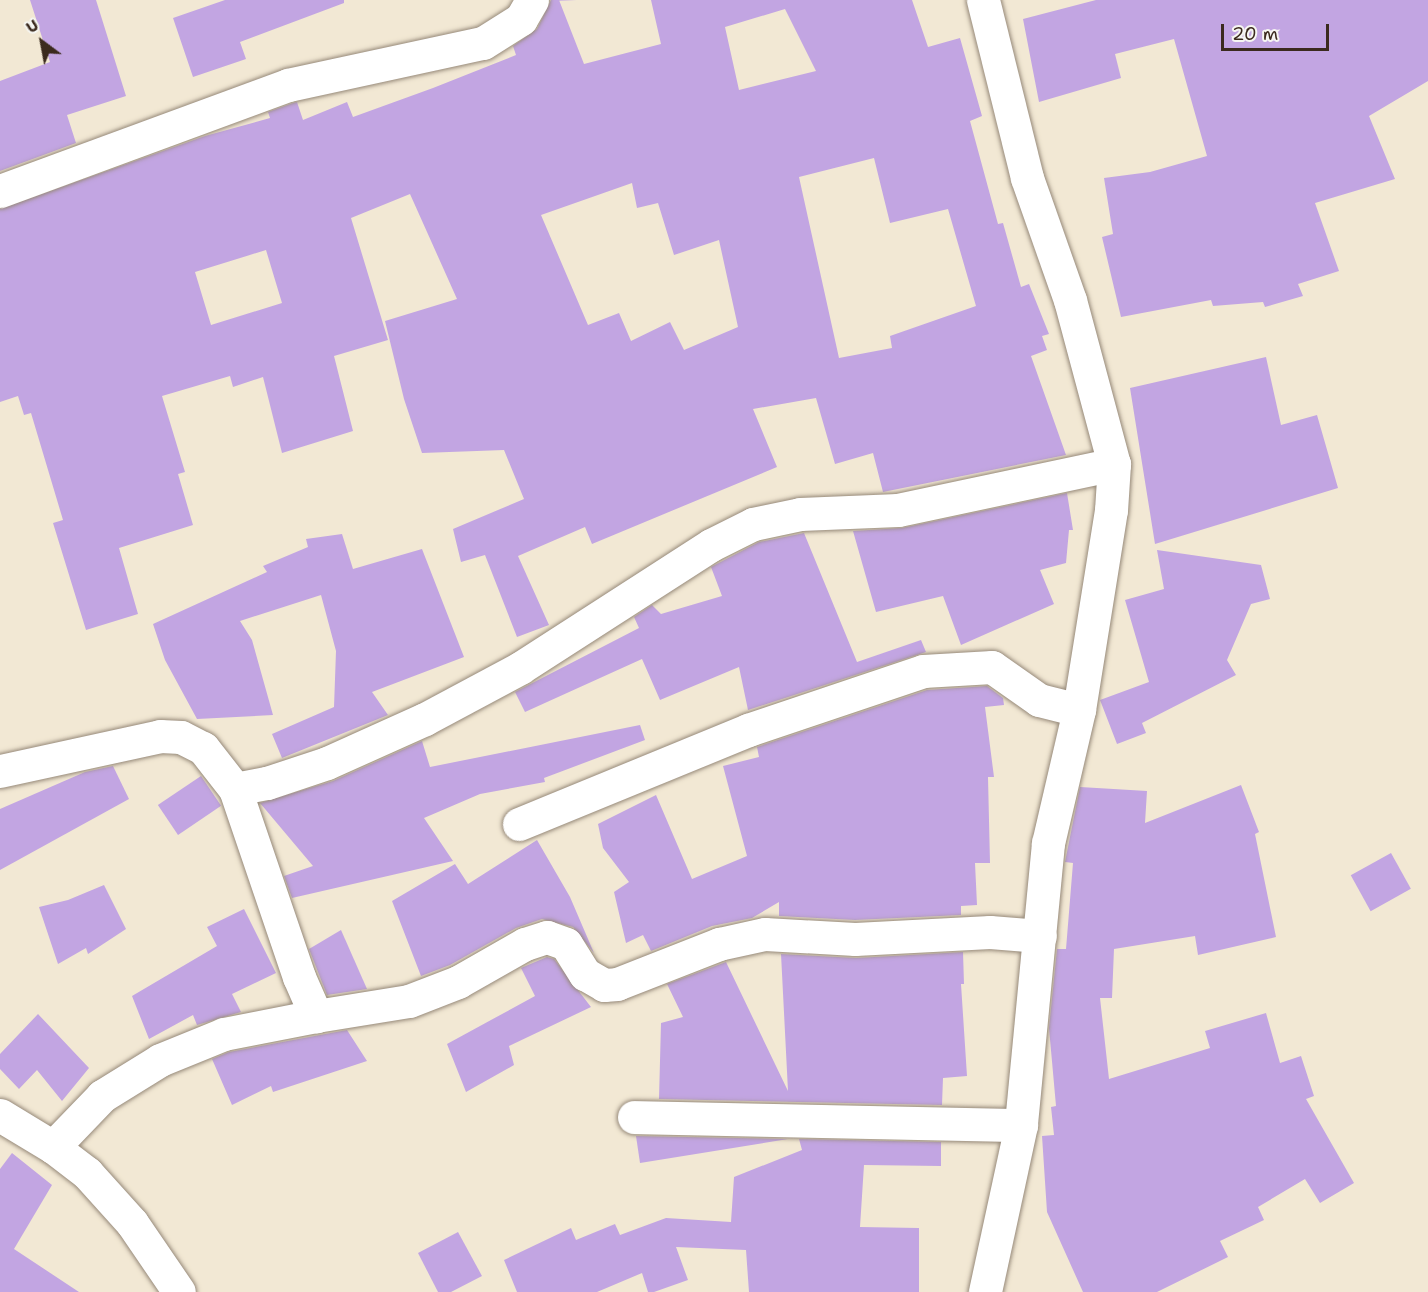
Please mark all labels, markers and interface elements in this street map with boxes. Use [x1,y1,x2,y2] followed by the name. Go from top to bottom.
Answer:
[12,12,72,72] north arrow
[1224,12,1332,50] scale bar
[22,15,42,38] text: U
[1232,22,1278,46] text: 20 m

